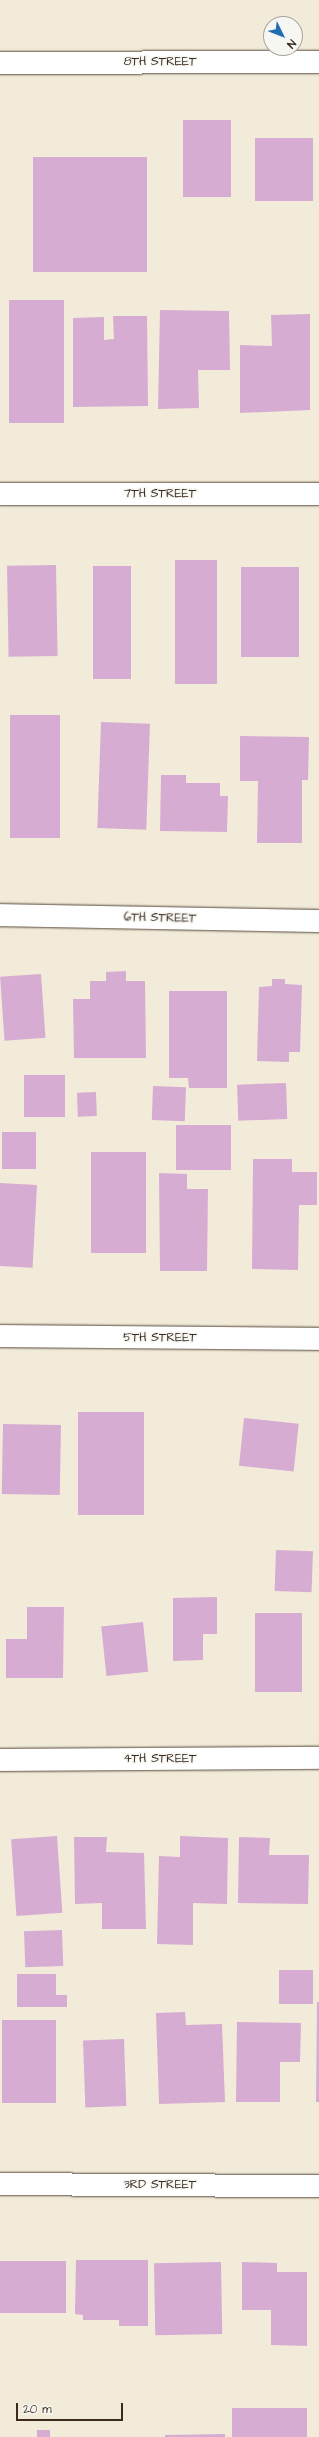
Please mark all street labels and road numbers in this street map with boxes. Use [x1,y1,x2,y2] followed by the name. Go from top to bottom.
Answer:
[124,55,196,69] street label: 8TH STREET
[124,487,196,501] street label: 7TH STREET
[124,910,196,926] street label: 6TH STREET
[123,1331,197,1345] street label: 5TH STREET
[123,1752,197,1766] street label: 4TH STREET
[124,2178,196,2192] street label: 3RD STREET

